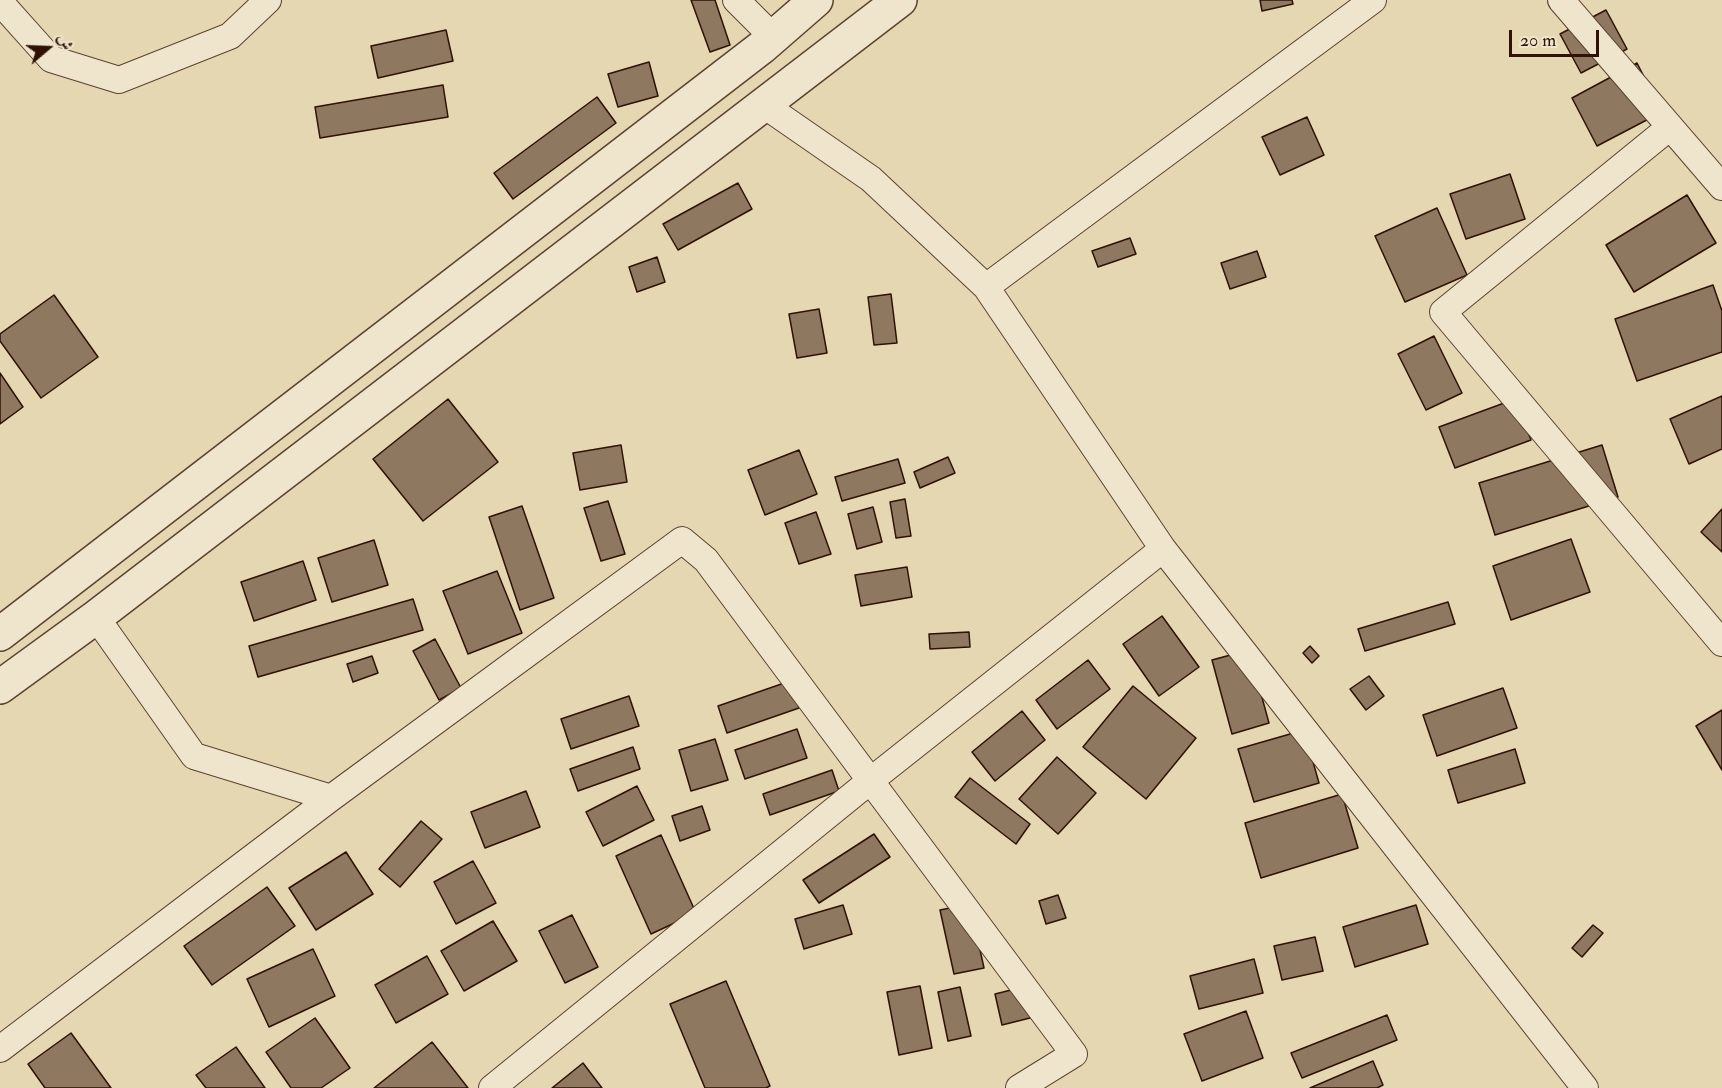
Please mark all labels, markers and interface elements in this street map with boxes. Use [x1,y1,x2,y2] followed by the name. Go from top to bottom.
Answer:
[18,18,78,78] north arrow
[1512,18,1602,56] scale bar
[1520,29,1556,52] text: 20 m
[53,31,77,53] text: ش

